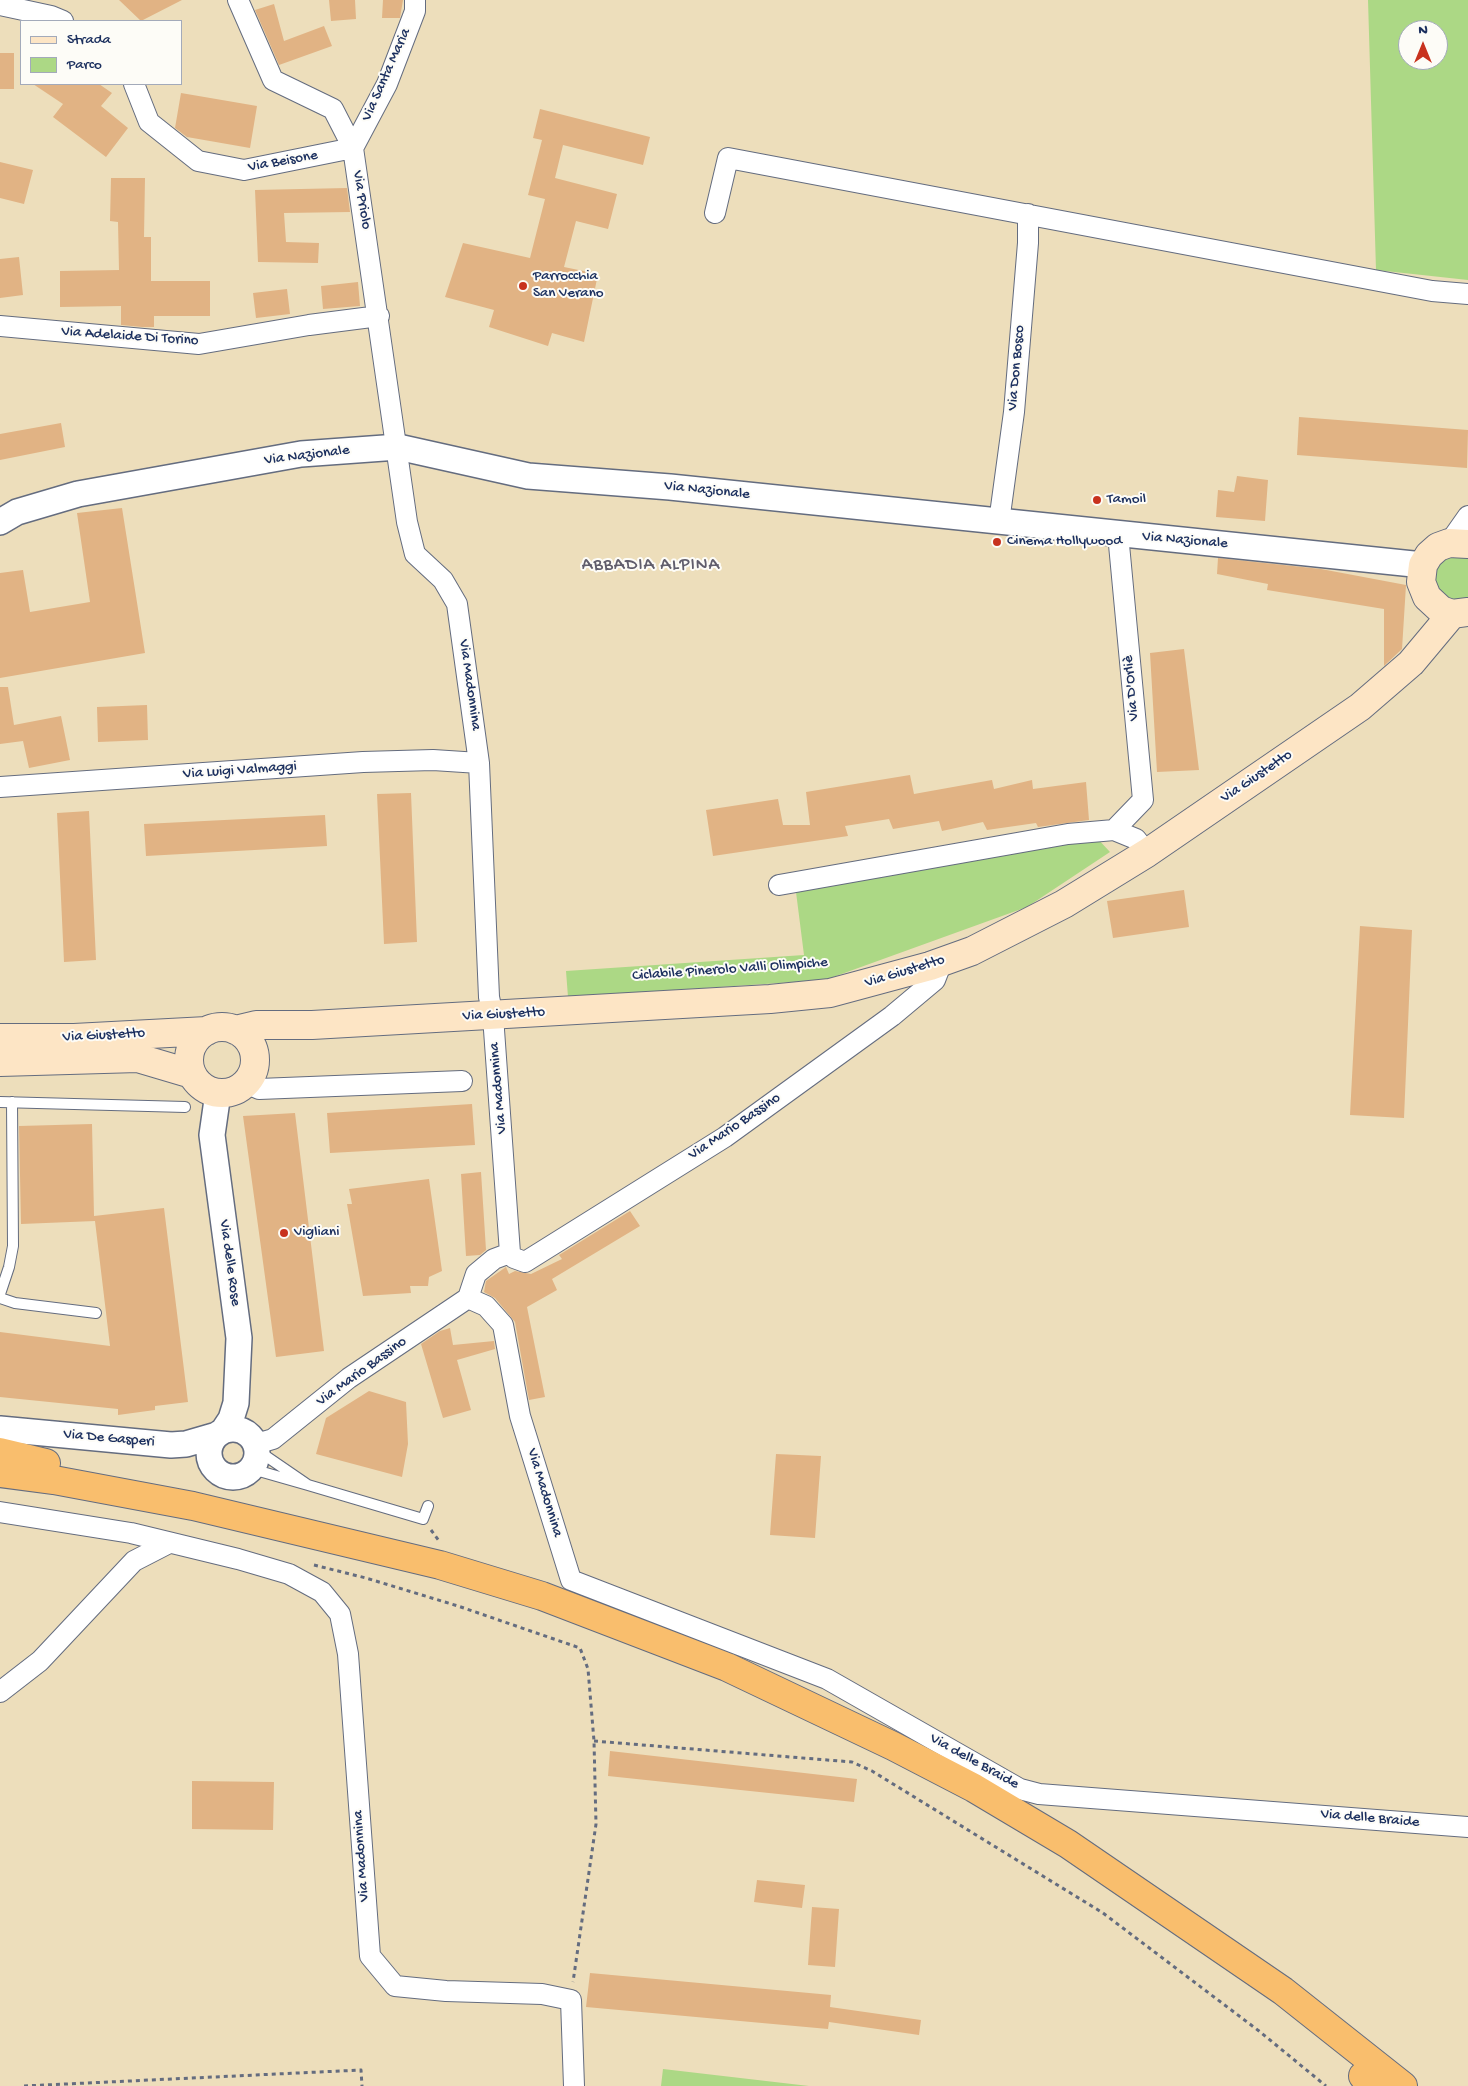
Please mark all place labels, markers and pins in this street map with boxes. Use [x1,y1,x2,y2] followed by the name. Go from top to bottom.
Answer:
[533,268,604,303] place label: Parrocchia San Verano
[517,280,529,292] marker: Parrocchia San Verano
[1107,491,1146,509] place label: Tamoil
[1091,494,1103,506] marker: Tamoil
[1007,533,1122,551] place label: Cinema Hollywood
[991,536,1003,548] marker: Cinema Hollywood
[294,1224,339,1242] place label: Vigliani
[278,1227,290,1239] marker: Vigliani

